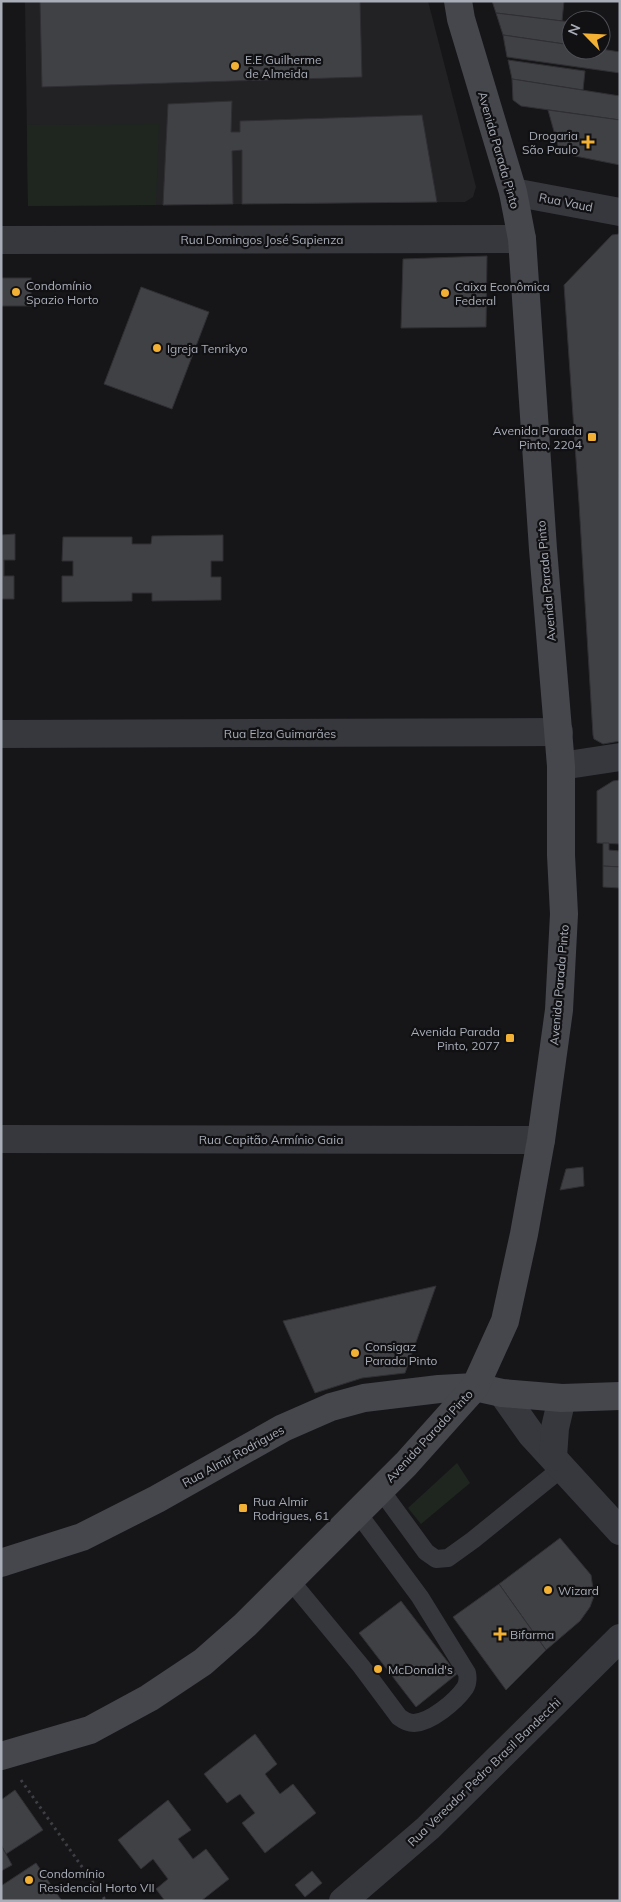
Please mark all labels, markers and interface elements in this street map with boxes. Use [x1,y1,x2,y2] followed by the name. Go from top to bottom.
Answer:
[561,10,611,60] north arrow
[564,21,584,38] text: N
[245,52,322,81] place label: E.E Guilherme de Almeida
[229,60,241,72] marker: E.E Guilherme de Almeida
[475,90,523,210] street label: Avenida Parada Pinto
[522,128,578,157] place label: Drogaria São Paulo
[582,136,594,148] marker: Drogaria São Paulo
[538,189,594,215] street label: Rua Vaud
[180,232,344,247] street label: Rua Domingos José Sapienza
[26,278,99,307] place label: Condomínio Spazio Horto
[455,279,550,308] place label: Caixa Econômica Federal
[10,286,22,298] marker: Condomínio Spazio Horto
[439,287,451,299] marker: Caixa Econômica Federal
[167,341,248,356] place label: Igreja Tenrikyo
[151,342,163,354] marker: Igreja Tenrikyo
[493,423,582,452] place label: Avenida Parada Pinto, 2204
[586,431,598,443] marker: Avenida Parada Pinto, 2204
[533,520,559,642] street label: Avenida Parada Pinto
[224,726,336,741] street label: Rua Elza Guimarães
[546,924,572,1046] street label: Avenida Parada Pinto
[411,1024,500,1053] place label: Avenida Parada Pinto, 2077
[504,1032,516,1044] marker: Avenida Parada Pinto, 2077
[199,1132,343,1147] street label: Rua Capitão Armínio Gaia
[365,1339,438,1368] place label: Consigaz Parada Pinto
[349,1347,361,1359] marker: Consigaz Parada Pinto
[382,1386,476,1485] street label: Avenida Parada Pinto
[179,1422,287,1490] street label: Rua Almir Rodrigues
[253,1494,329,1523] place label: Rua Almir Rodrigues, 61
[237,1502,249,1514] marker: Rua Almir Rodrigues, 61
[558,1583,599,1598] place label: Wizard
[542,1584,554,1596] marker: Wizard
[510,1627,554,1642] place label: Bifarma
[494,1628,506,1640] marker: Bifarma
[388,1662,453,1677] place label: McDonald's
[372,1663,384,1675] marker: McDonald's
[404,1695,564,1849] street label: Rua Vereador Pedro Brasil Bandecchi
[39,1866,155,1895] place label: Condomínio Residencial Horto VII
[23,1874,35,1886] marker: Condomínio Residencial Horto VII

